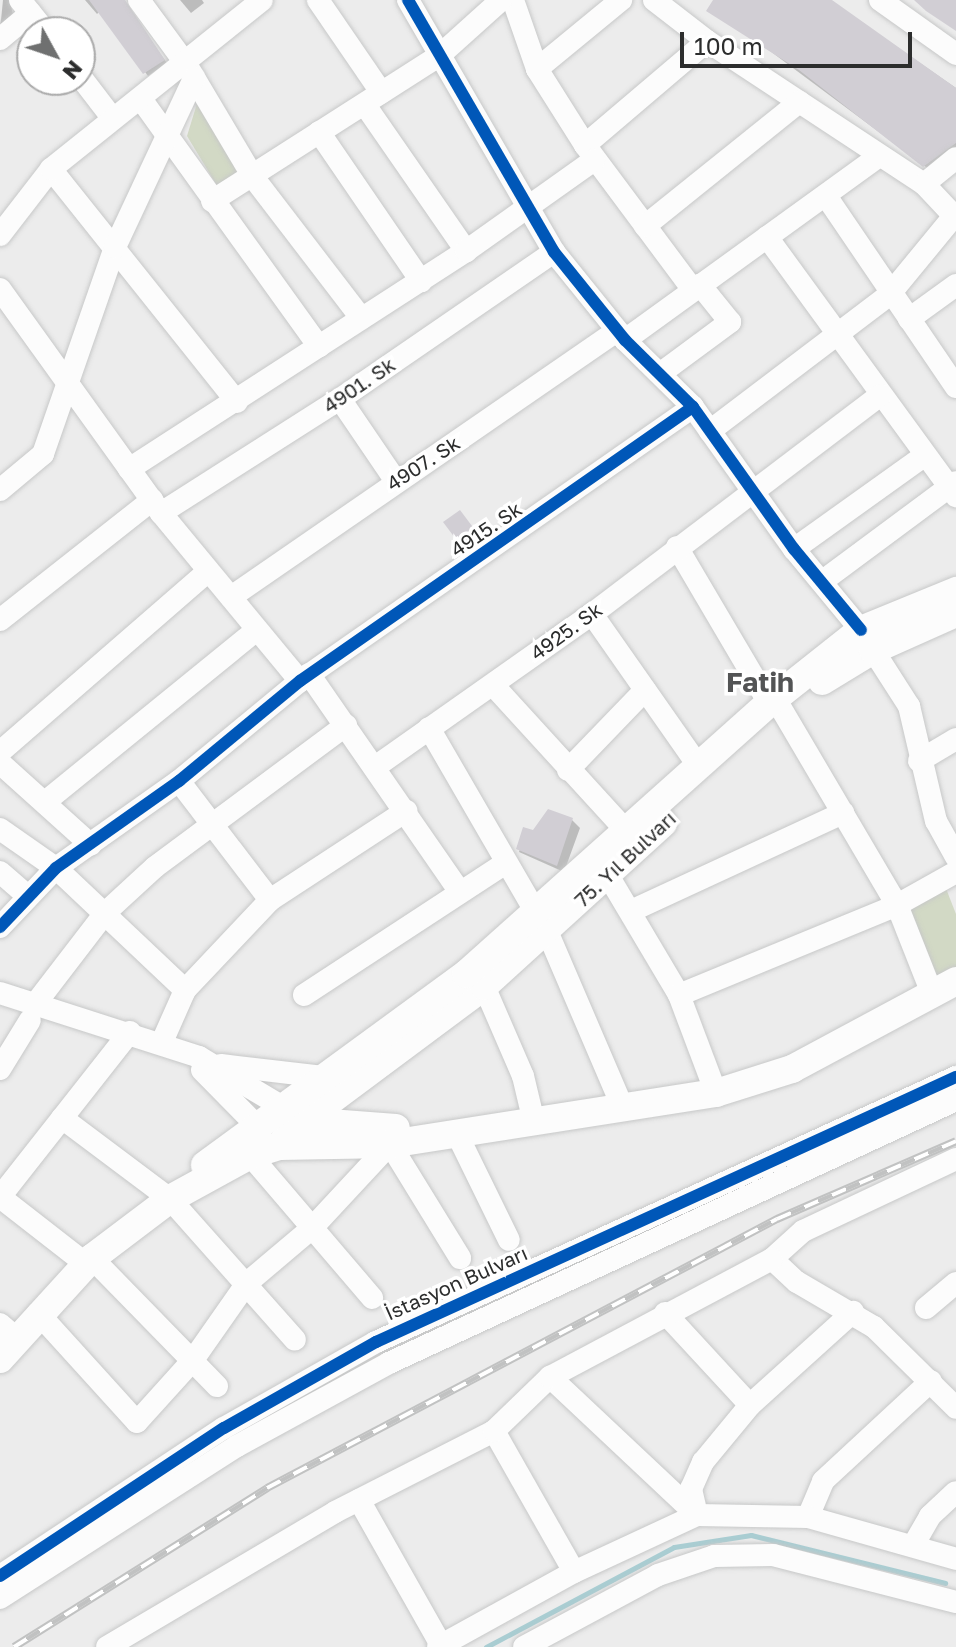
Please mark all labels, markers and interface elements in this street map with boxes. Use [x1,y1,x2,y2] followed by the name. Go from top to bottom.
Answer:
[16,16,96,96] north arrow
[684,16,916,66] scale bar
[694,31,763,60] text: 100 m
[58,55,89,86] text: N
[319,352,399,418] street label: 4901. Sk
[382,430,464,496] street label: 4907. Sk
[446,496,526,562] street label: 4915. Sk
[526,597,606,665] street label: 4925. Sk
[726,665,794,699] district label: Fatih
[570,806,680,912] street label: 75. Yıl Bulvarı
[381,1241,531,1325] street label: İstasyon Bulvarı

